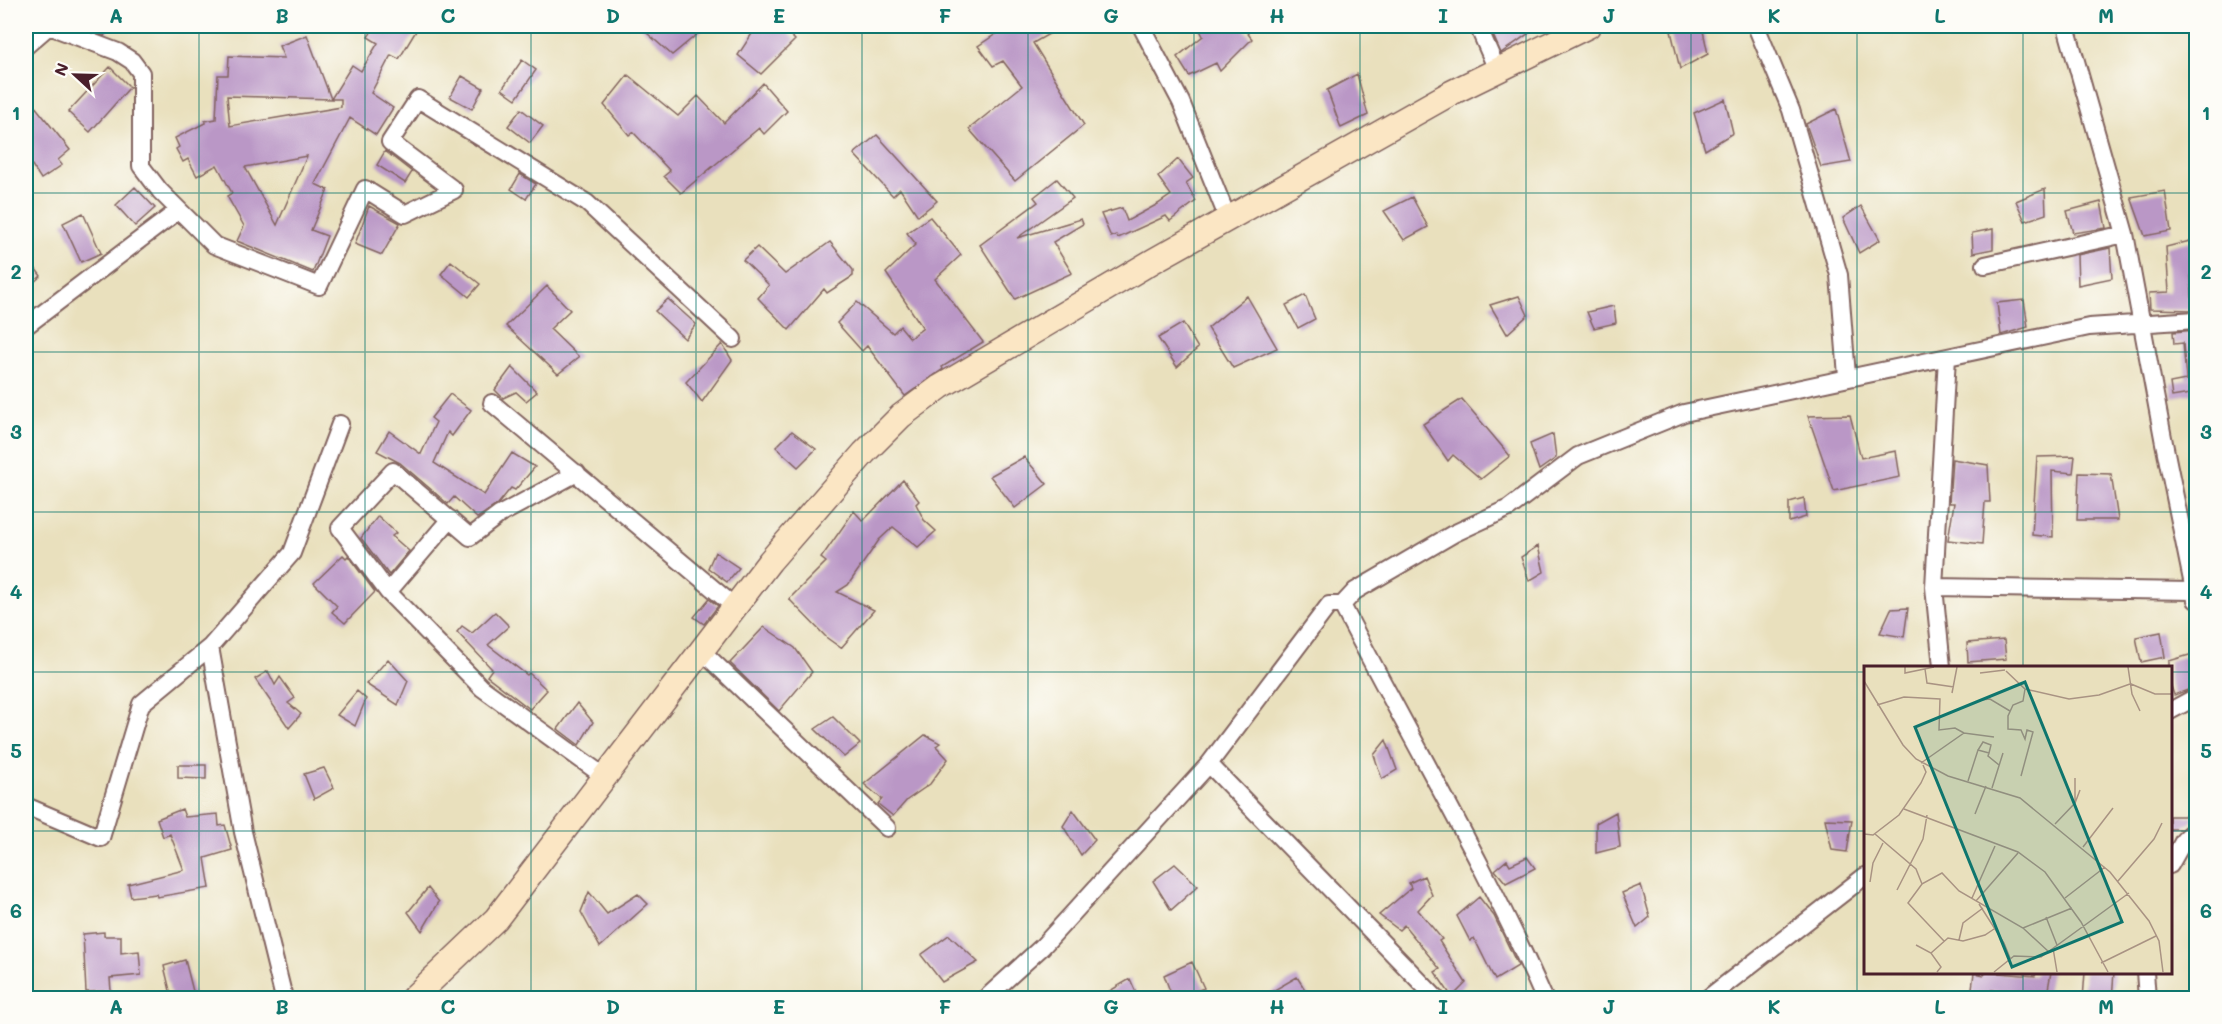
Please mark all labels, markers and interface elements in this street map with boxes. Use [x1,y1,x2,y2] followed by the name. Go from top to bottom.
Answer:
[109,2,123,28] text: A
[275,2,289,28] text: B
[441,2,456,28] text: C
[606,2,620,28] text: D
[773,2,785,28] text: E
[939,2,952,28] text: F
[1103,2,1119,28] text: G
[1269,2,1285,28] text: H
[1438,2,1448,28] text: I
[1602,2,1616,28] text: J
[1767,2,1781,28] text: K
[1934,2,1946,28] text: L
[2098,2,2114,28] text: M
[45,45,105,105] north arrow
[49,60,73,79] text: N
[12,99,20,125] text: 1
[2202,99,2210,125] text: 1
[10,258,22,284] text: 2
[2200,258,2212,284] text: 2
[10,418,22,444] text: 3
[2200,418,2212,444] text: 3
[10,578,23,604] text: 4
[2200,578,2213,604] text: 4
[1864,666,2171,973] inset map
[10,737,22,763] text: 5
[2200,737,2212,763] text: 5
[10,897,22,923] text: 6
[2200,897,2212,923] text: 6
[109,993,123,1019] text: A
[275,993,289,1019] text: B
[441,993,456,1019] text: C
[606,993,620,1019] text: D
[773,993,785,1019] text: E
[939,993,952,1019] text: F
[1103,993,1119,1019] text: G
[1269,993,1285,1019] text: H
[1438,993,1448,1019] text: I
[1602,993,1616,1019] text: J
[1767,993,1781,1019] text: K
[1934,993,1946,1019] text: L
[2098,993,2114,1019] text: M

